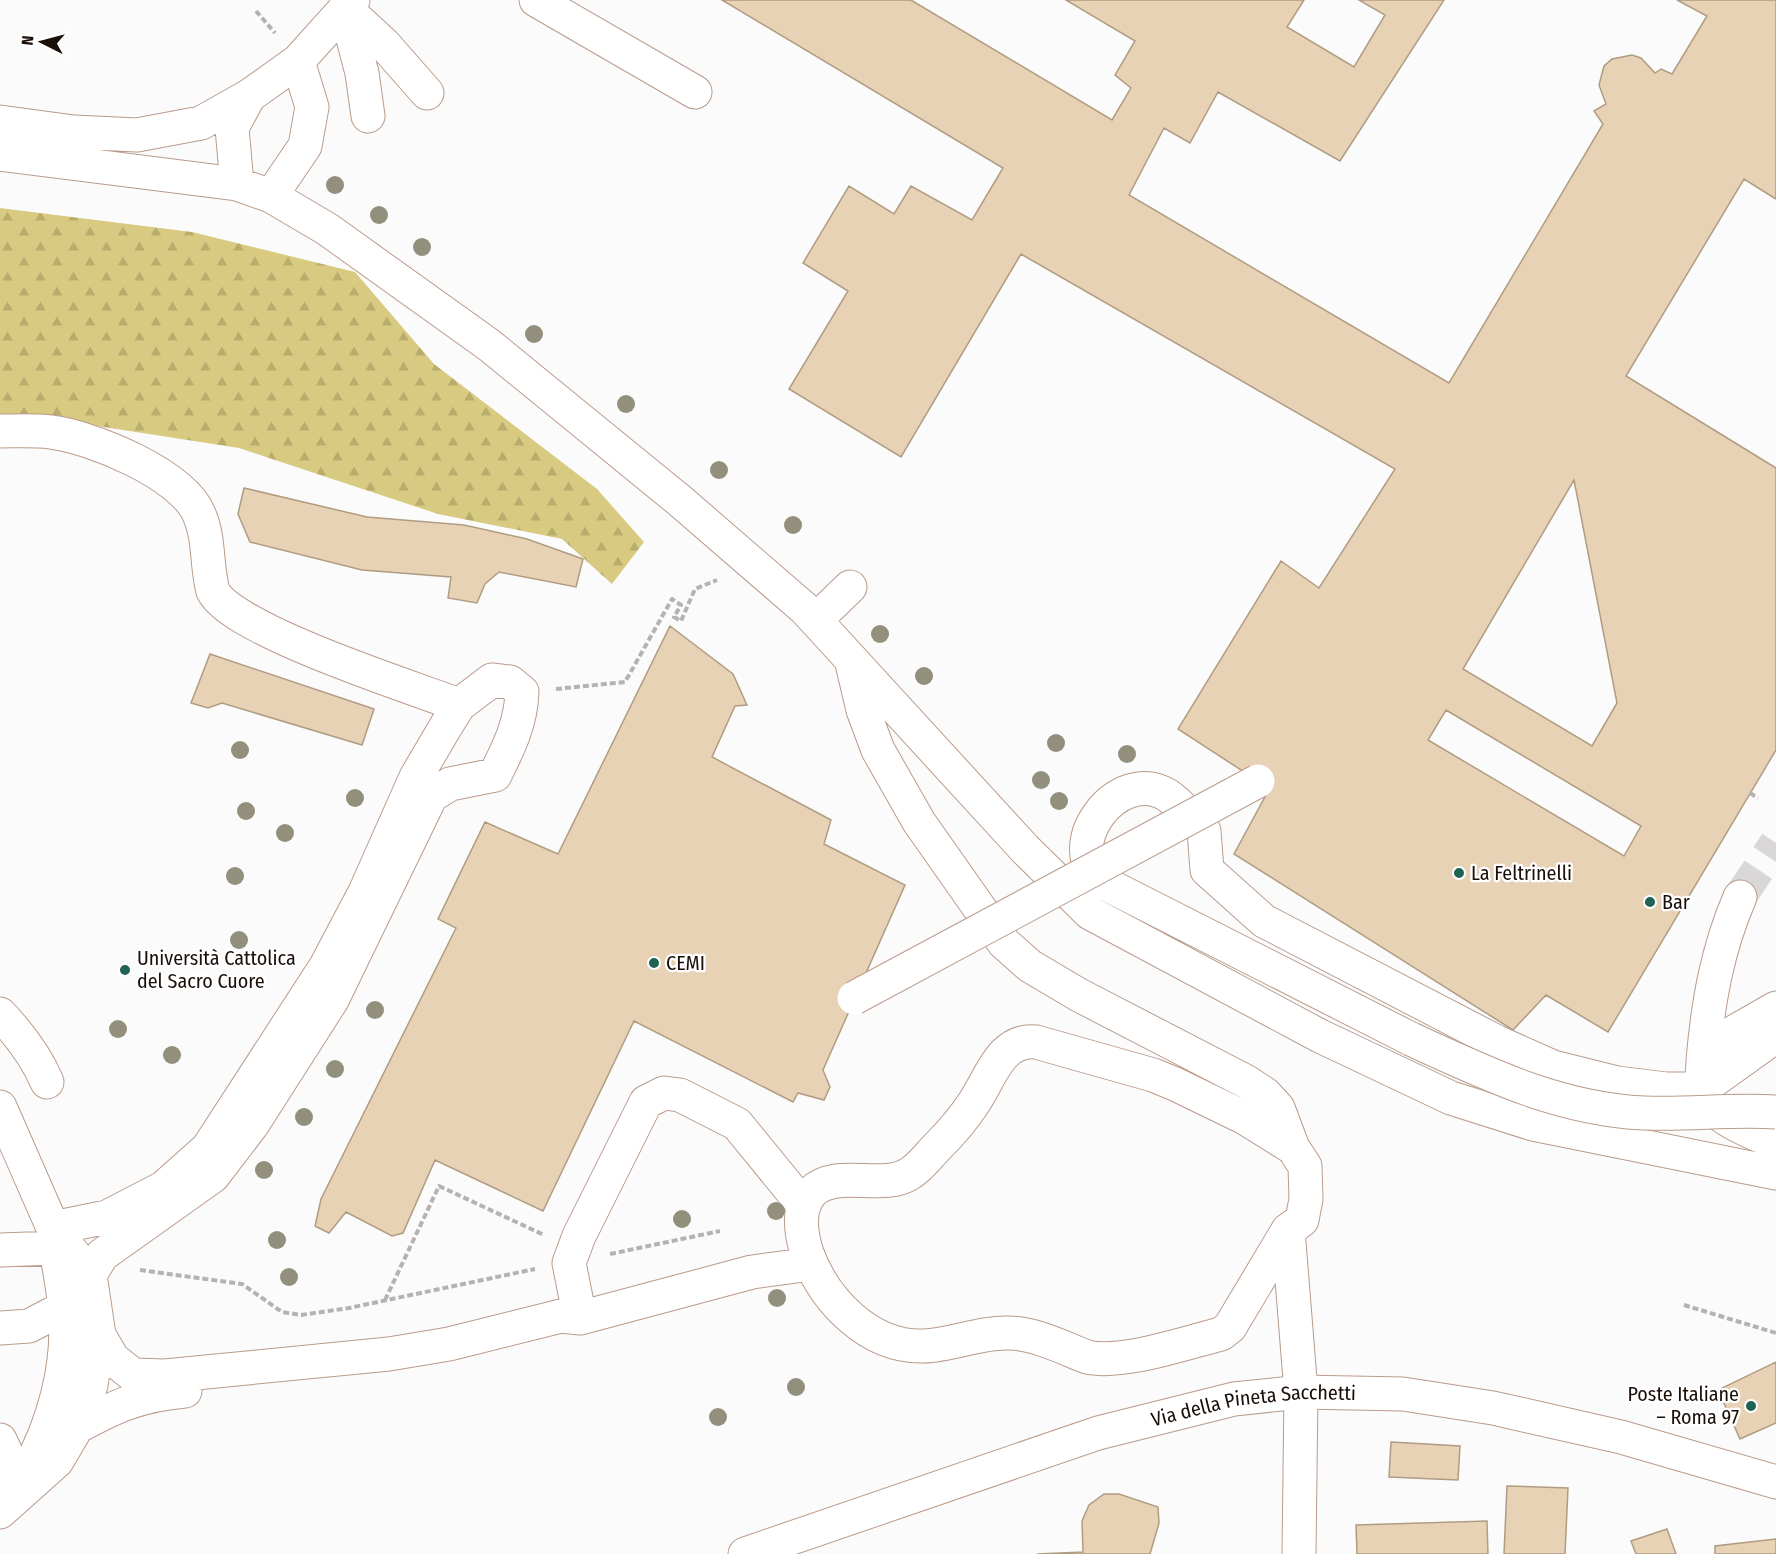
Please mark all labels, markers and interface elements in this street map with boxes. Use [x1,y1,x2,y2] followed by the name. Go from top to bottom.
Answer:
[12,12,72,72] north arrow
[18,35,38,46] text: N
[1471,861,1572,885] place label: La Feltrinelli
[1452,866,1466,880] marker: La Feltrinelli
[1662,890,1690,914] place label: Bar
[1643,895,1657,909] marker: Bar
[137,946,296,993] place label: Università Cattolica del Sacro Cuore
[666,951,705,975] place label: CEMI
[647,956,661,970] marker: CEMI
[118,963,132,977] marker: Università Cattolica del Sacro Cuore
[1149,1380,1356,1431] street label: Via della Pineta Sacchetti
[1627,1382,1739,1429] place label: Poste Italiane – Roma 97
[1744,1399,1758,1413] marker: Poste Italiane – Roma 97

